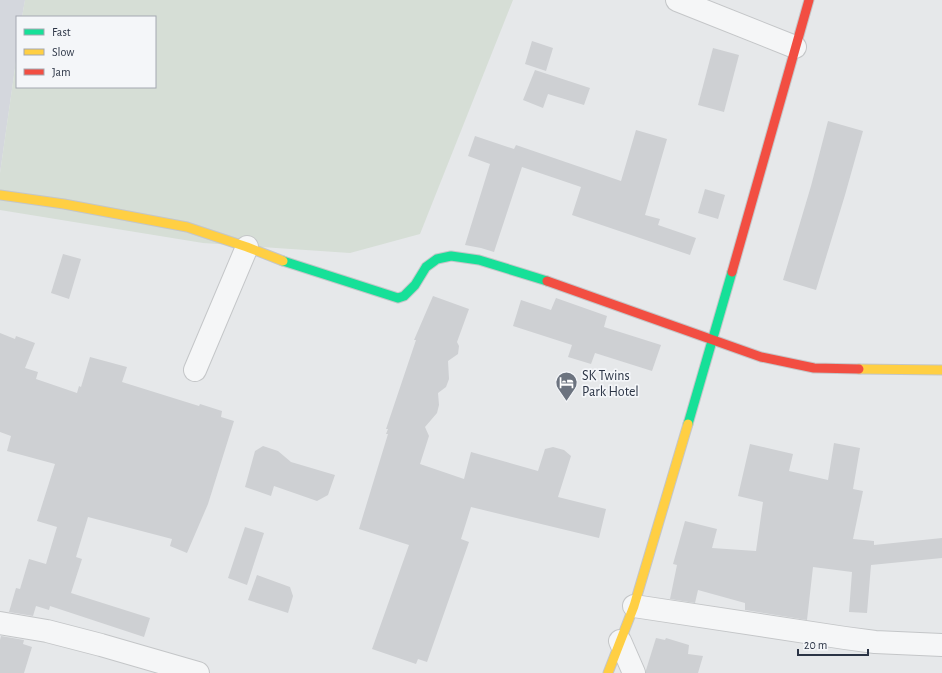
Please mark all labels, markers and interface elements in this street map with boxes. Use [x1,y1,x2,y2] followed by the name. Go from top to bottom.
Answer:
[16,16,156,88] legend
[52,26,71,38] text: Fast
[52,46,74,58] text: Slow
[52,66,71,78] text: Jam
[582,369,639,399] place label: SK Twins Park Hotel
[554,370,580,403] hotel icon: SK Twins Park Hotel
[798,631,868,657] scale bar
[804,639,827,651] text: 20 m

